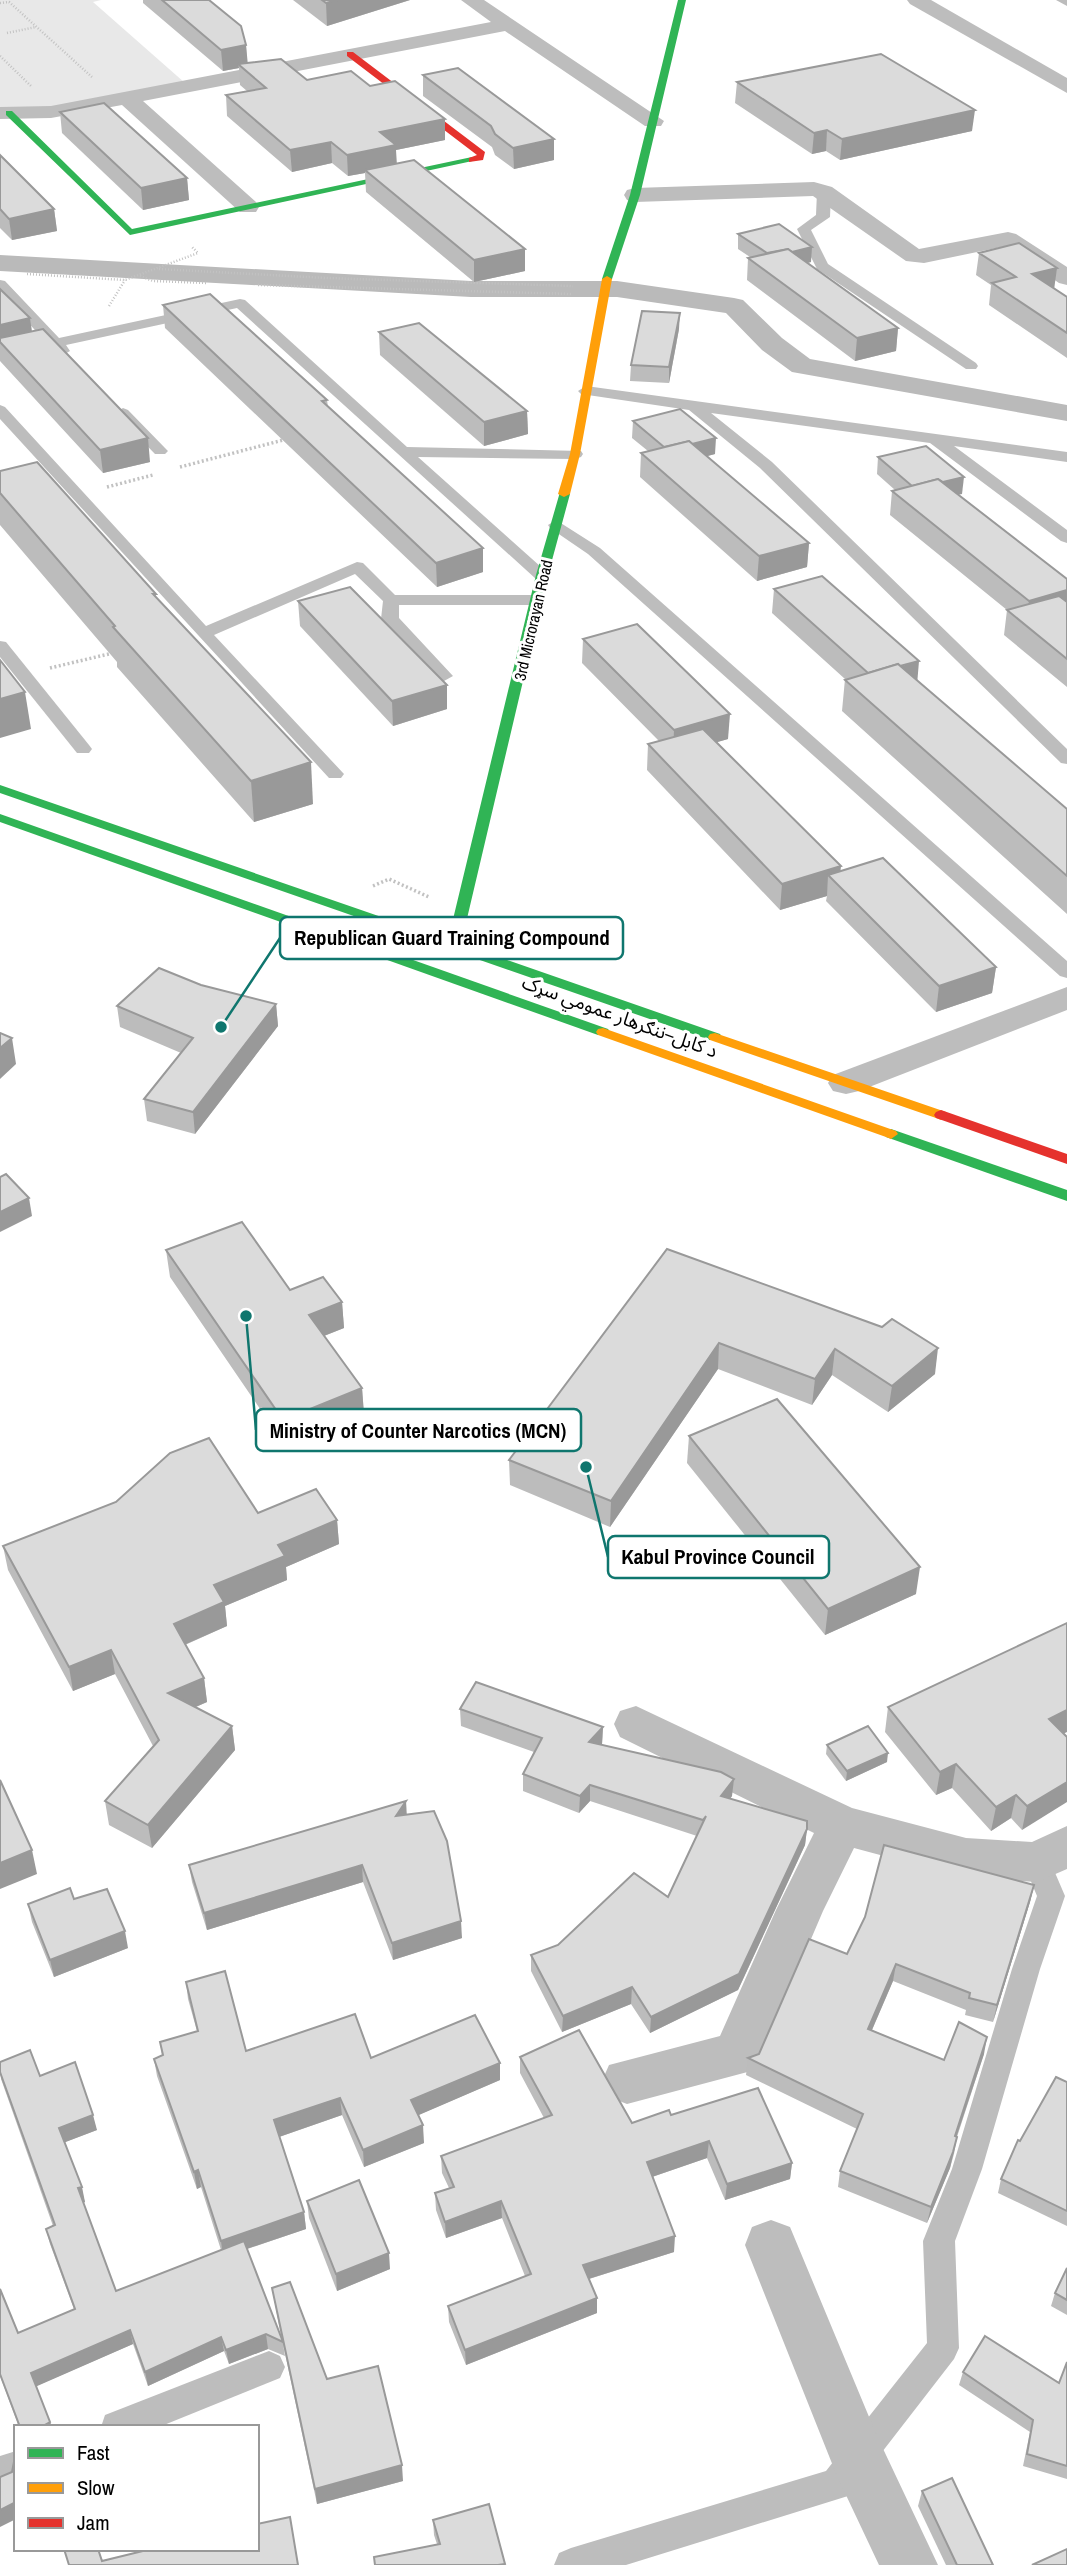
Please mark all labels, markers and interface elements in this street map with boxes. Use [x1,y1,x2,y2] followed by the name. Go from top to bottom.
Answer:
[508,557,558,683] street label: 3rd Microrayan Road
[280,917,623,959] callout: Republican Guard Training Compound
[294,923,610,952] text: Republican Guard Training Compound
[518,969,721,1066] street label: د کابل–ننګرهار عمومي سړک
[256,1409,581,1451] callout: Ministry of Counter Narcotics (MCN)
[270,1416,567,1445] text: Ministry of Counter Narcotics (MCN)
[608,1536,829,1578] callout: Kabul Province Council
[621,1542,815,1571] text: Kabul Province Council
[14,2425,259,2551] legend
[77,2438,110,2467] text: Fast
[77,2473,115,2502] text: Slow
[77,2508,110,2537] text: Jam

